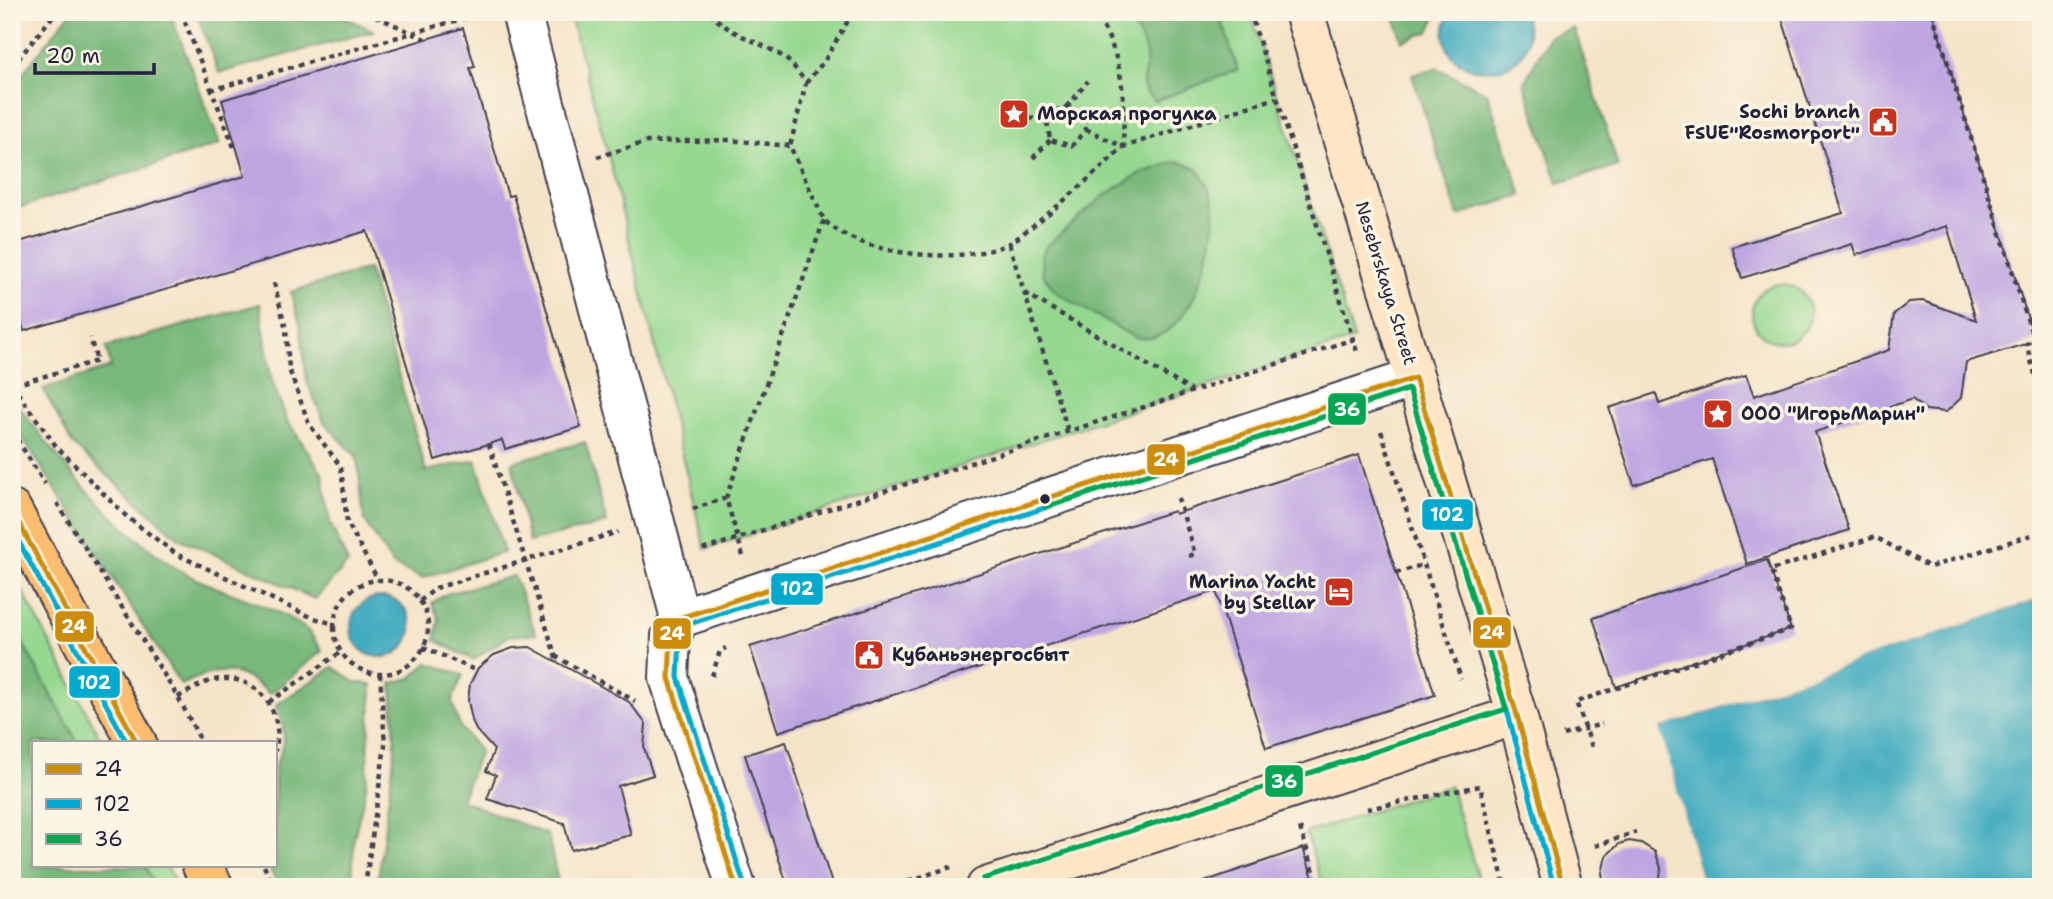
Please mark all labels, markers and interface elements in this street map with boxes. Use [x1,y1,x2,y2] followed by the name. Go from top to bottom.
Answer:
[35,32,154,76] scale bar
[46,42,100,70] text: 20 m
[997,97,1031,131] place icon: Морская прогулка
[1685,100,1860,145] place label: Sochi branch FSUE"Rosmorport"
[1037,102,1217,126] place label: Морская прогулка
[1866,105,1900,139] public building icon: Sochi branch FSUE"Rosmorport"
[1350,198,1422,368] street label: Nesebrskaya Street
[1327,392,1367,426] line badge: 36
[1334,397,1360,422] text: 36
[1701,397,1735,431] place icon: ООО "ИгорьМарин"
[1741,402,1925,426] place label: ООО "ИгорьМарин"
[1146,443,1186,476] line badge: 24
[1153,447,1180,472] text: 24
[1038,492,1052,506] unlabelled marker
[1421,498,1474,531] line badge: 102
[1430,502,1464,527] text: 102
[1189,570,1316,615] place label: Marina Yacht by Stellar
[770,572,824,606] line badge: 102
[1322,575,1356,609] hotel icon: Marina Yacht by Stellar
[780,576,814,601] text: 102
[54,610,95,643] line badge: 24
[61,614,88,639] text: 24
[1472,616,1512,649] line badge: 24
[652,617,692,650] line badge: 24
[1479,620,1506,645] text: 24
[659,621,686,646] text: 24
[852,638,886,672] public building icon: Кубаньэнергосбыт
[892,643,1069,667] place label: Кубаньэнергосбыт
[68,665,121,699] line badge: 102
[77,670,111,695] text: 102
[32,741,276,867] legend
[94,755,122,783] text: 24
[1264,764,1304,798] line badge: 36
[1271,769,1297,794] text: 36
[94,790,130,818] text: 102
[94,825,123,853] text: 36

